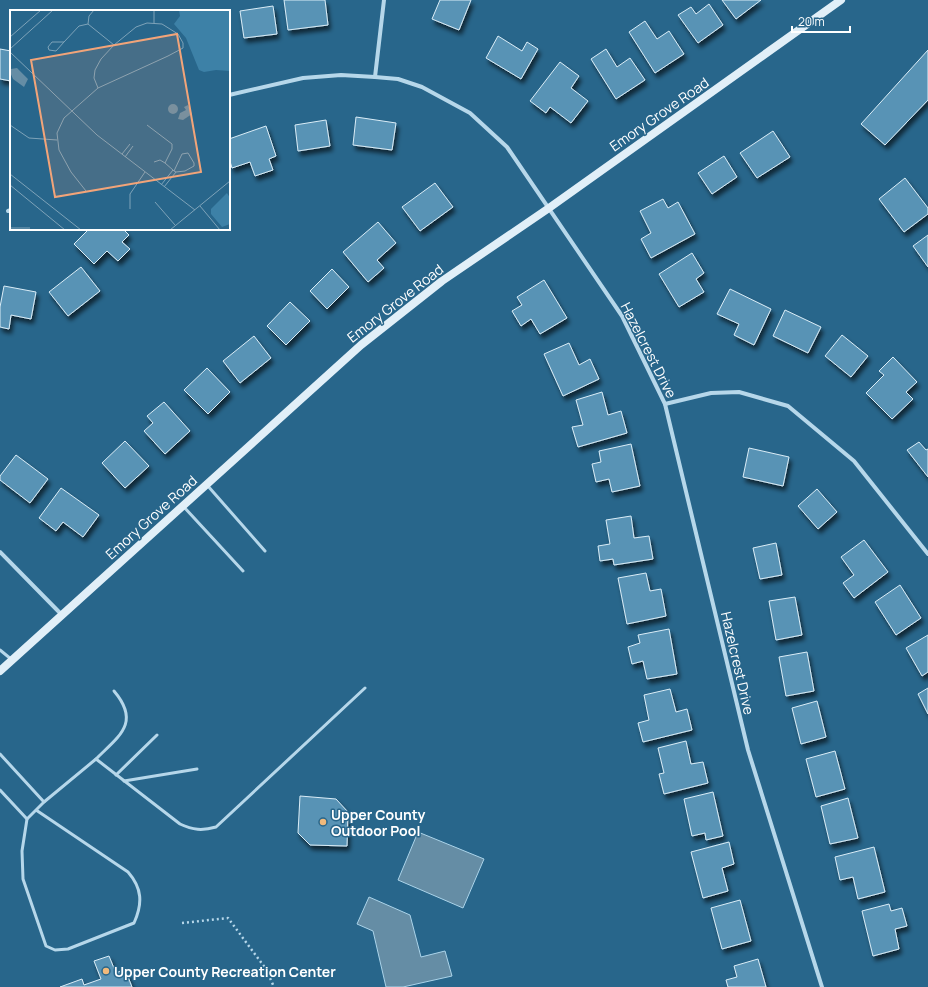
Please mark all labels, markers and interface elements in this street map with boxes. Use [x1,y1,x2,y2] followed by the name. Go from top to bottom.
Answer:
[792,8,850,34] scale bar
[10,10,230,230] inset map
[798,13,825,30] text: 20 m
[606,73,712,155] street label: Emory Grove Road
[343,259,447,347] street label: Emory Grove Road
[617,299,681,401] street label: Hazelcrest Drive
[101,471,201,563] street label: Emory Grove Road
[717,610,759,716] street label: Hazelcrest Drive
[331,805,425,840] place label: Upper County Outdoor Pool
[318,817,328,827] marker: Upper County Outdoor Pool
[114,962,336,981] place label: Upper County Recreation Center
[101,966,111,976] marker: Upper County Recreation Center

